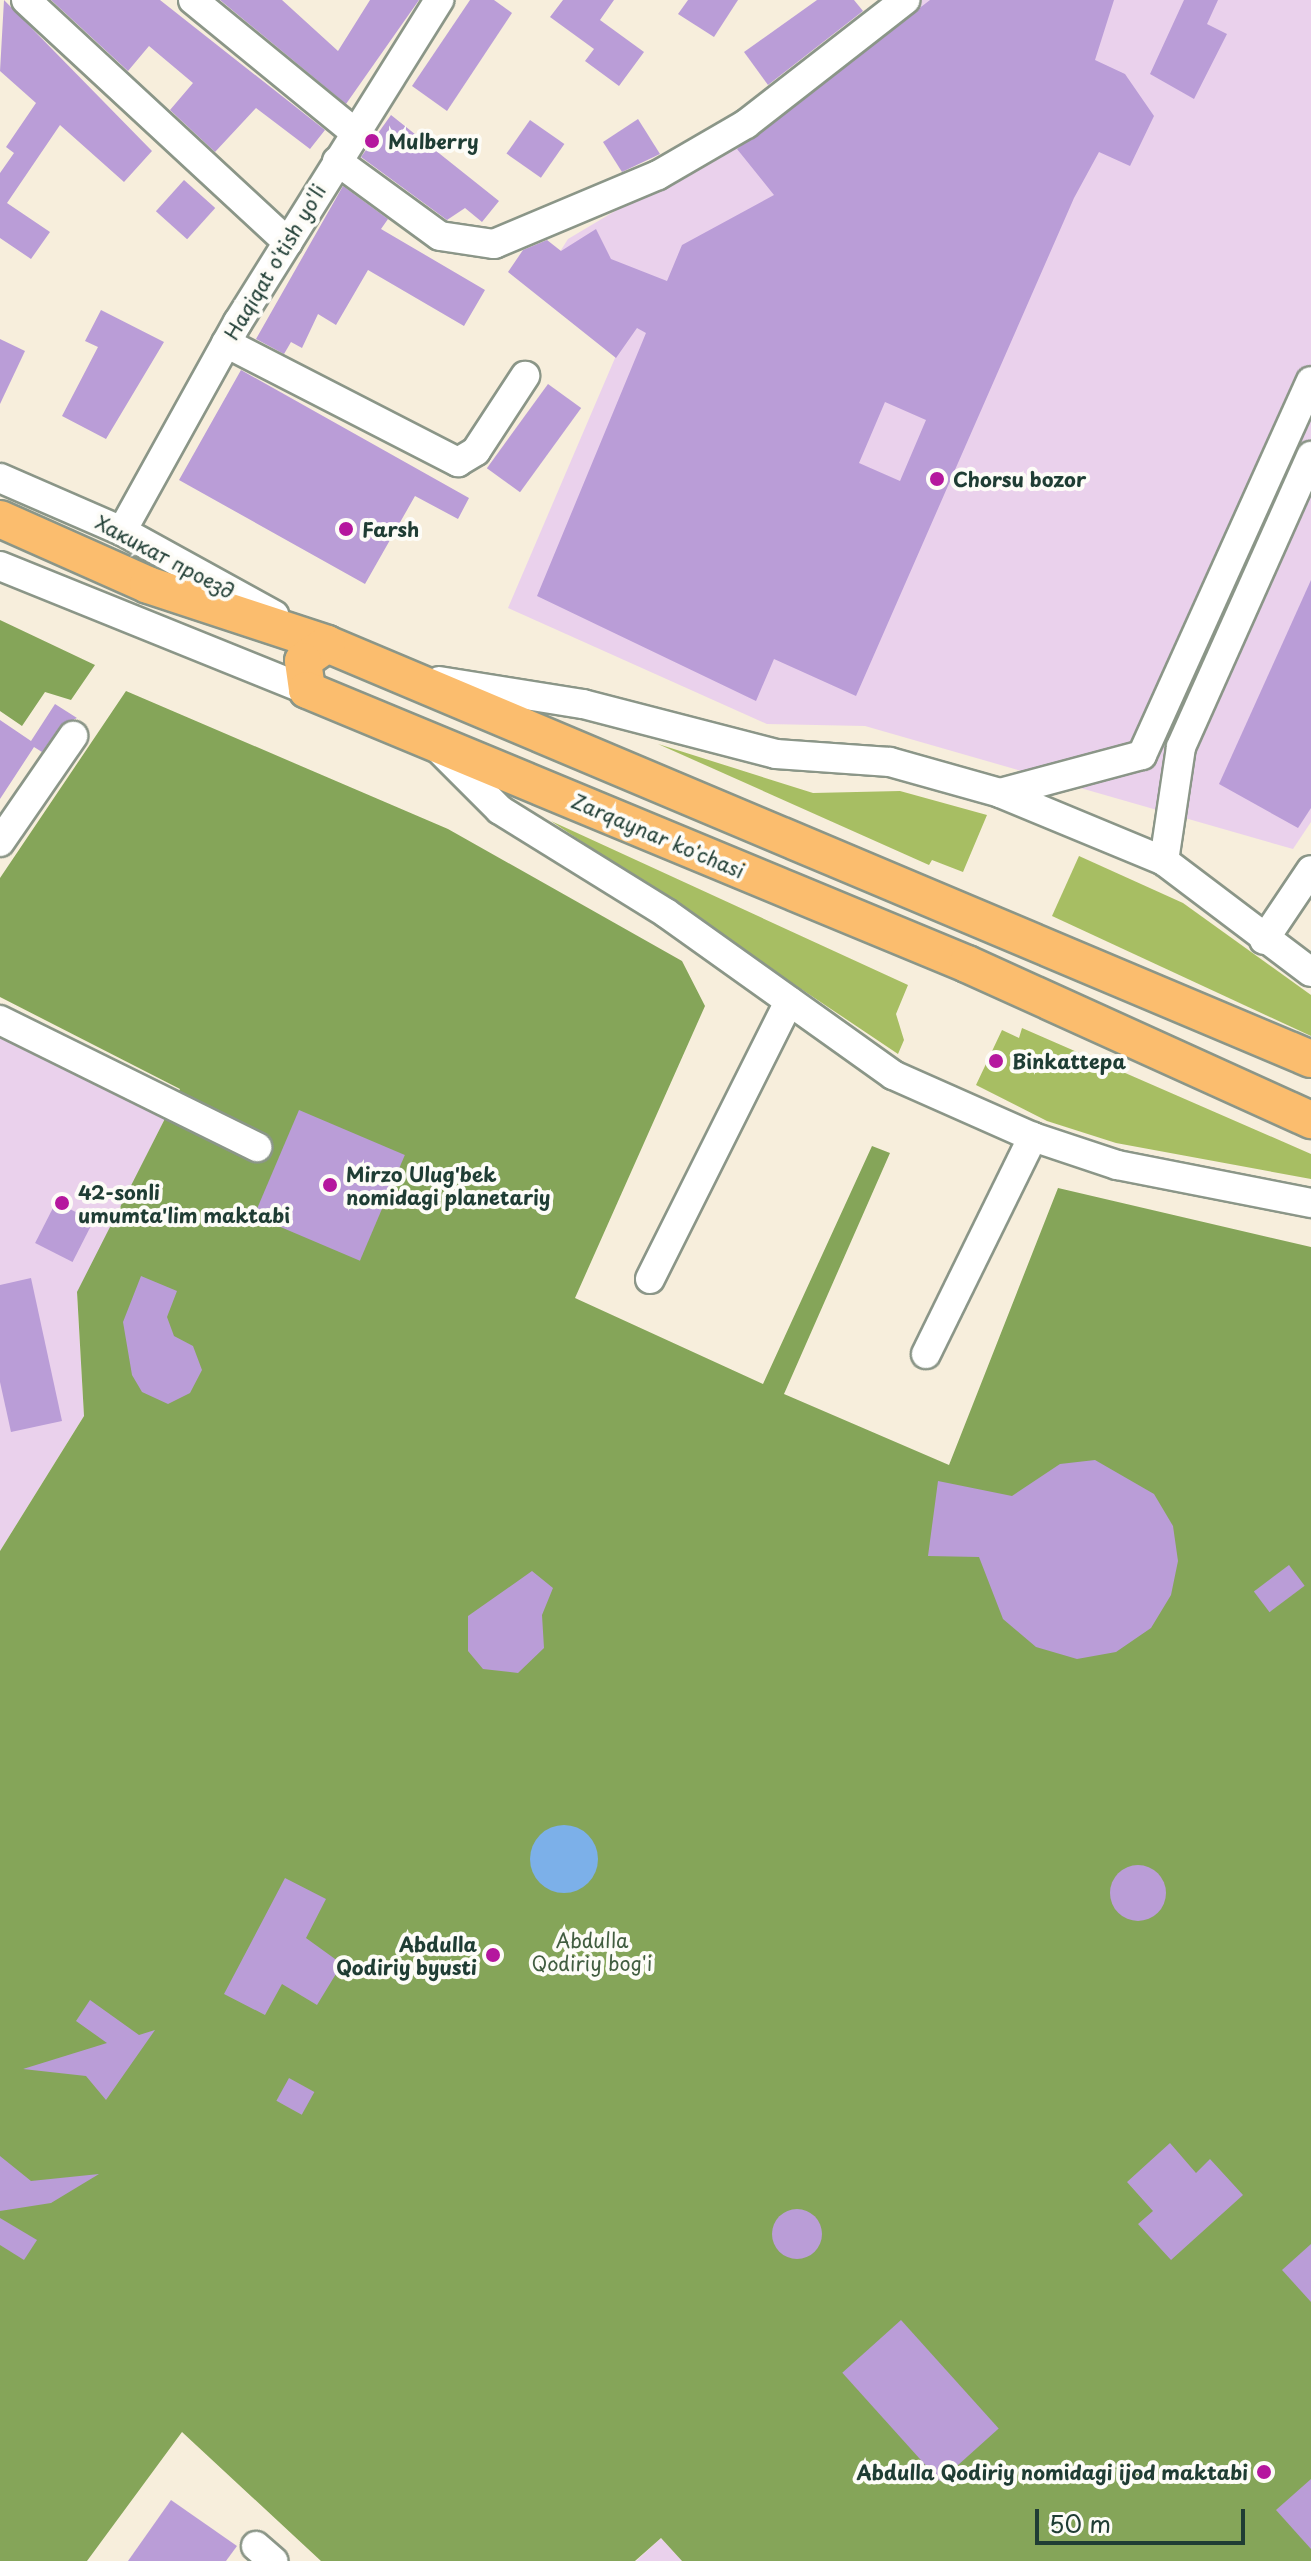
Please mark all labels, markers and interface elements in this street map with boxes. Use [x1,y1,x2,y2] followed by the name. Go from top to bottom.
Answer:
[388,129,479,153] place label: Mulberry
[363,132,381,150] marker: Mulberry
[219,180,331,344] street label: Haqiqat o'tish yo'li
[953,467,1086,491] place label: Chorsu bozor
[928,470,946,488] marker: Chorsu bozor
[92,510,238,604] street label: Хакикат проезд
[362,517,419,541] place label: Farsh
[337,520,355,538] marker: Farsh
[568,789,748,883] street label: Zarqaynar ko'chasi
[1012,1049,1126,1073] place label: Binkattepa
[987,1052,1005,1070] marker: Binkattepa
[346,1162,550,1209] place label: Mirzo Ulug'bek nomidagi planetariy
[321,1176,339,1194] marker: Mirzo Ulug'bek nomidagi planetariy
[78,1180,291,1227] place label: 42-sonli umumta'lim maktabi
[53,1194,71,1212] marker: 42-sonli umumta'lim maktabi
[532,1929,652,1976] park label: Abdulla Qodiriy bog'i
[336,1932,477,1979] place label: Abdulla Qodiriy byusti
[484,1946,502,1964] marker: Abdulla Qodiriy byusti
[854,2460,1248,2484] place label: Abdulla Qodiriy nomidagi ijod maktabi
[1255,2463,1273,2481] marker: Abdulla Qodiriy nomidagi ijod maktabi
[1039,2493,1249,2543] scale bar
[1049,2505,1111,2541] text: 50 m

